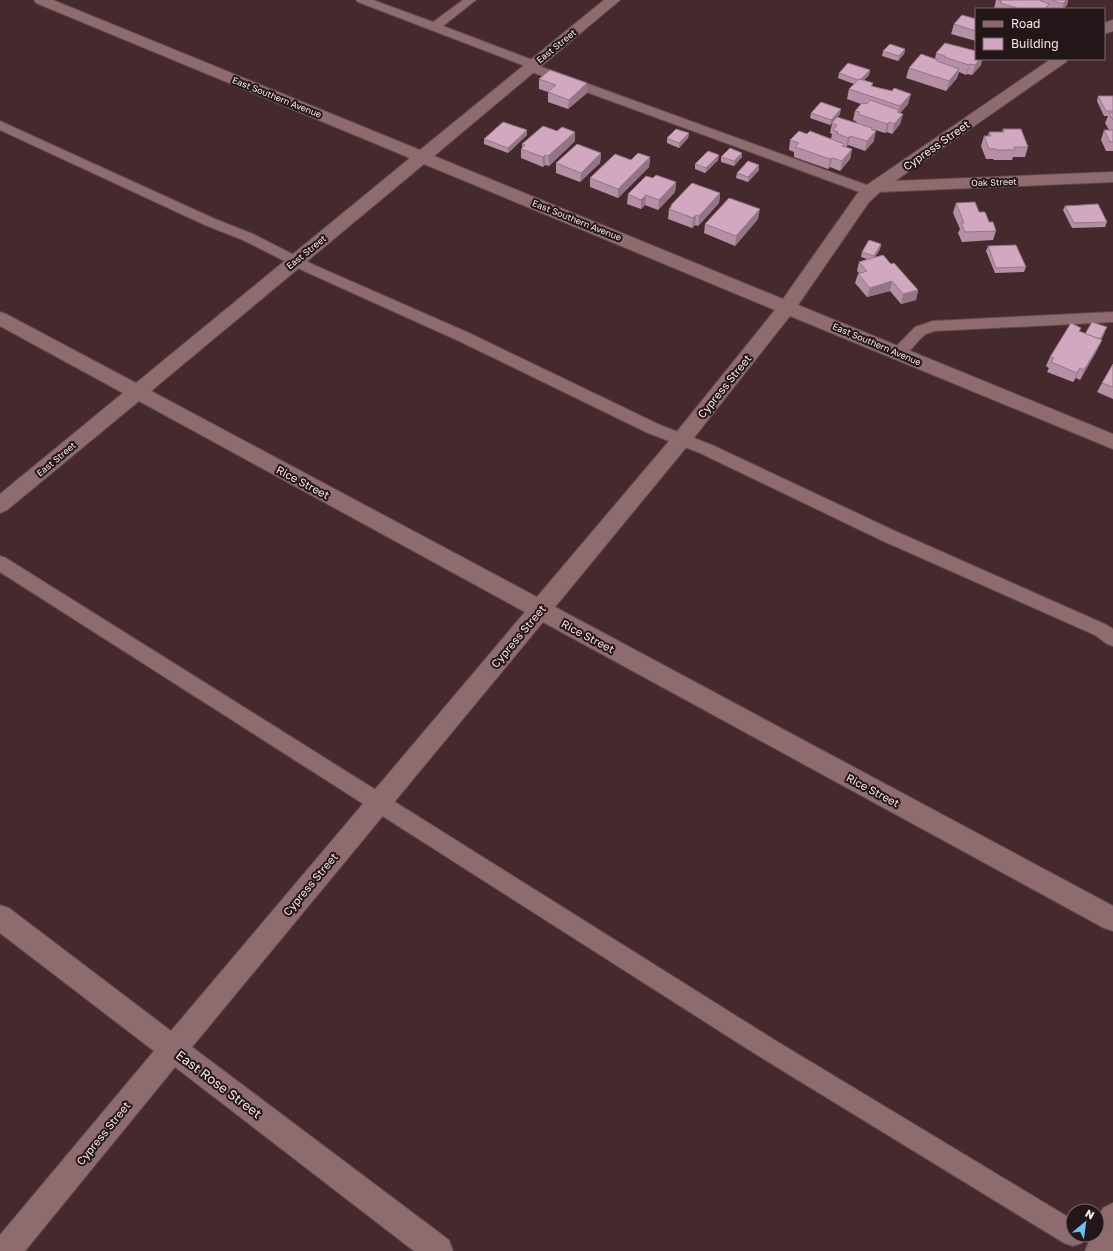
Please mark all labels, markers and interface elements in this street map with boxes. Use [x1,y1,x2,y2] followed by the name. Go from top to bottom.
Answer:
[975,8,1105,60] legend
[1011,16,1040,31] text: Road
[534,26,578,65] street label: East Street
[1011,36,1059,51] text: Building
[231,74,323,120] street label: East Southern Avenue
[900,117,972,173] street label: Cypress Street
[971,176,1017,188] street label: Oak Street
[531,197,623,243] street label: East Southern Avenue
[284,232,328,271] street label: East Street
[831,320,923,368] street label: East Southern Avenue
[694,352,754,420] street label: Cypress Street
[34,439,78,479] street label: East Street
[274,463,332,501] street label: Rice Street
[488,602,548,670] street label: Cypress Street
[559,617,617,655] street label: Rice Street
[844,771,902,809] street label: Rice Street
[280,850,340,918] street label: Cypress Street
[173,1047,265,1121] street label: East Rose Street
[73,1099,133,1167] street label: Cypress Street
[1065,1203,1105,1243] north arrow
[1083,1206,1097,1222] text: N

